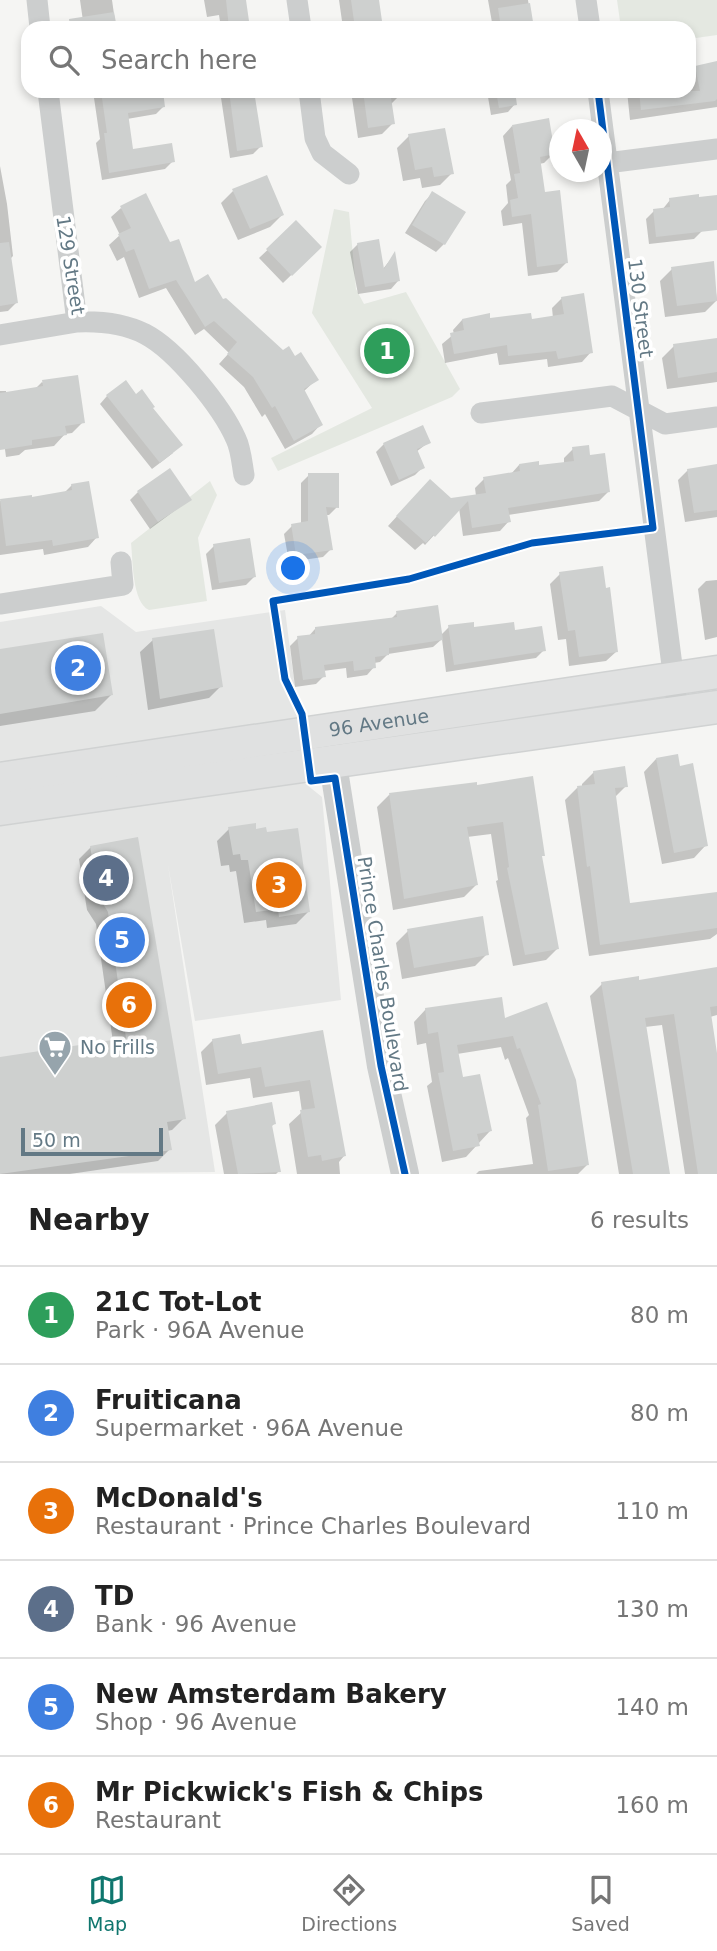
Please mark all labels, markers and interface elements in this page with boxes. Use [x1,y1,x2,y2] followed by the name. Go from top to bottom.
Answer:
[21,21,696,98] search box
[45,41,83,79] icon: search
[101,45,257,75] text: Search here
[549,119,612,182] north arrow
[52,214,90,316] street label: 129 Street
[624,257,658,359] street label: 130 Street
[364,325,410,377] pin: 1
[276,551,310,585] your location
[55,642,101,694] pin: 2
[327,704,430,741] street label: 96 Avenue
[83,852,129,904] pin: 4
[354,855,412,1093] street label: Prince Charles Boulevard
[256,859,302,911] pin: 3
[99,914,145,966] pin: 5
[106,979,152,1031] pin: 6
[36,1028,74,1077] supermarket icon: No Frills
[80,1036,155,1058] place label: No Frills
[21,1125,163,1157] scale bar
[32,1129,81,1151] text: 50 m
[28,1202,150,1237] text: Nearby
[590,1207,689,1233] text: 6 results
[95,1287,262,1317] text: 21C Tot-Lot
[43,1302,59,1328] text: 1
[630,1302,689,1328] text: 80 m
[95,1317,304,1343] text: Park · 96A Avenue
[95,1385,242,1415] text: Fruiticana
[43,1400,59,1426] text: 2
[630,1400,689,1426] text: 80 m
[95,1415,403,1441] text: Supermarket · 96A Avenue
[95,1483,263,1513] text: McDonald's
[43,1498,59,1524] text: 3
[615,1498,689,1524] text: 110 m
[95,1513,531,1539] text: Restaurant · Prince Charles Boulevard
[95,1581,134,1611] text: TD
[43,1596,59,1622] text: 4
[615,1596,689,1622] text: 130 m
[95,1611,297,1637] text: Bank · 96 Avenue
[95,1679,447,1709] text: New Amsterdam Bakery
[43,1694,59,1720] text: 5
[615,1694,689,1720] text: 140 m
[95,1709,297,1735] text: Shop · 96 Avenue
[95,1777,484,1807] text: Mr Pickwick's Fish & Chips
[43,1792,59,1818] text: 6
[615,1792,689,1818] text: 160 m
[95,1807,221,1833] text: Restaurant
[87,1871,127,1935] tab: Map
[301,1871,397,1935] tab: Directions
[571,1871,630,1935] tab: Saved

